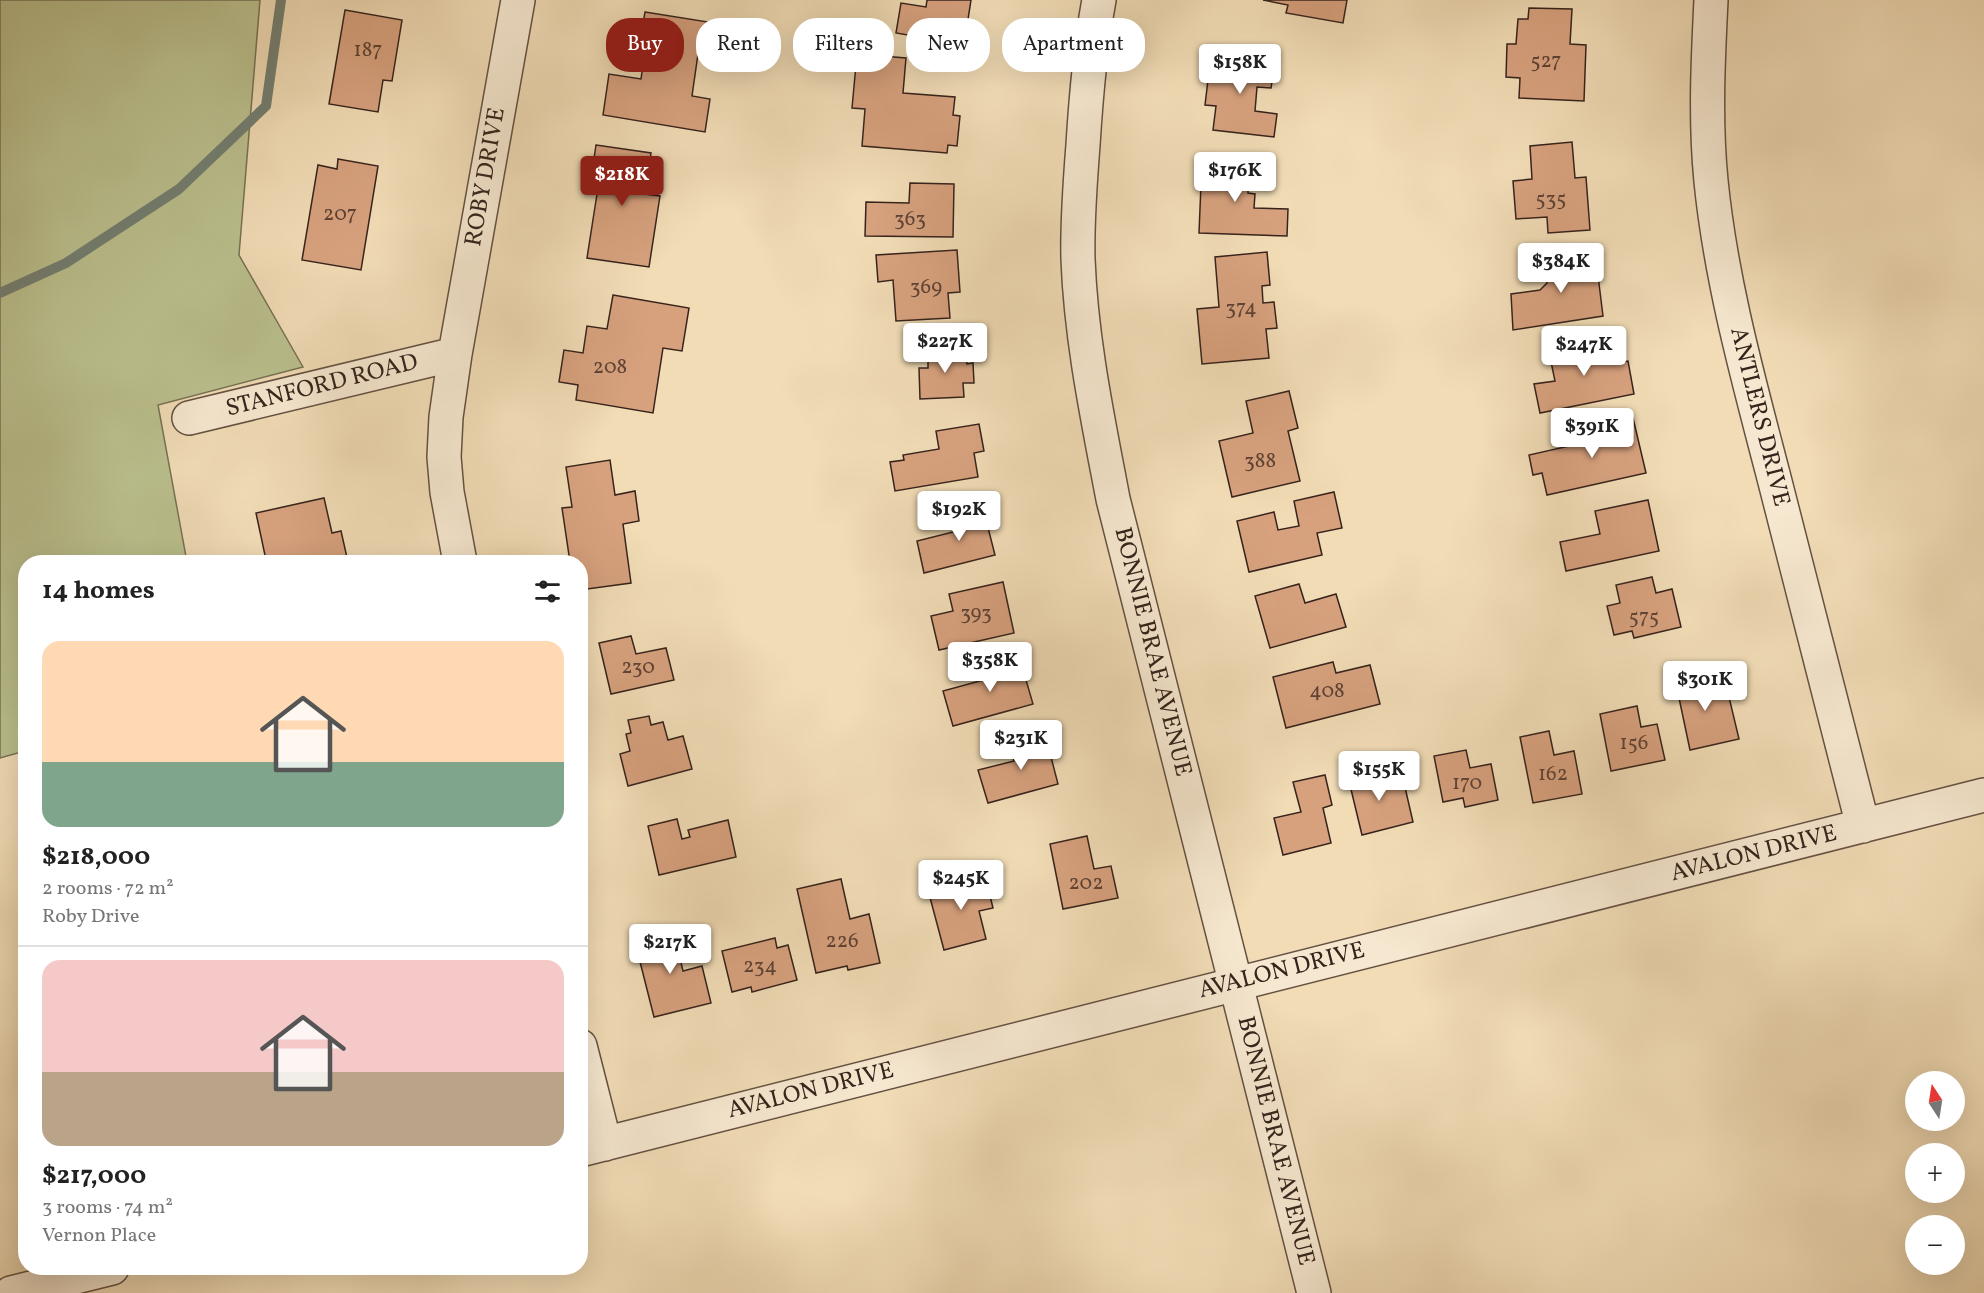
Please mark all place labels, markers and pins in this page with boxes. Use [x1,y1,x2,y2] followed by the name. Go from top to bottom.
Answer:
[1198,44,1282,95] pin: $158K
[1193,152,1277,203] pin: $176K
[580,156,664,207] pin: $218K
[1519,243,1603,294] pin: $384K
[903,323,987,374] pin: $227K
[1542,326,1626,377] pin: $247K
[1550,408,1634,459] pin: $391K
[917,491,1001,542] pin: $192K
[948,642,1032,693] pin: $358K
[1663,661,1747,712] pin: $301K
[979,720,1063,771] pin: $231K
[1337,751,1421,802] pin: $155K
[919,860,1003,911] pin: $245K
[628,924,712,975] pin: $217K

